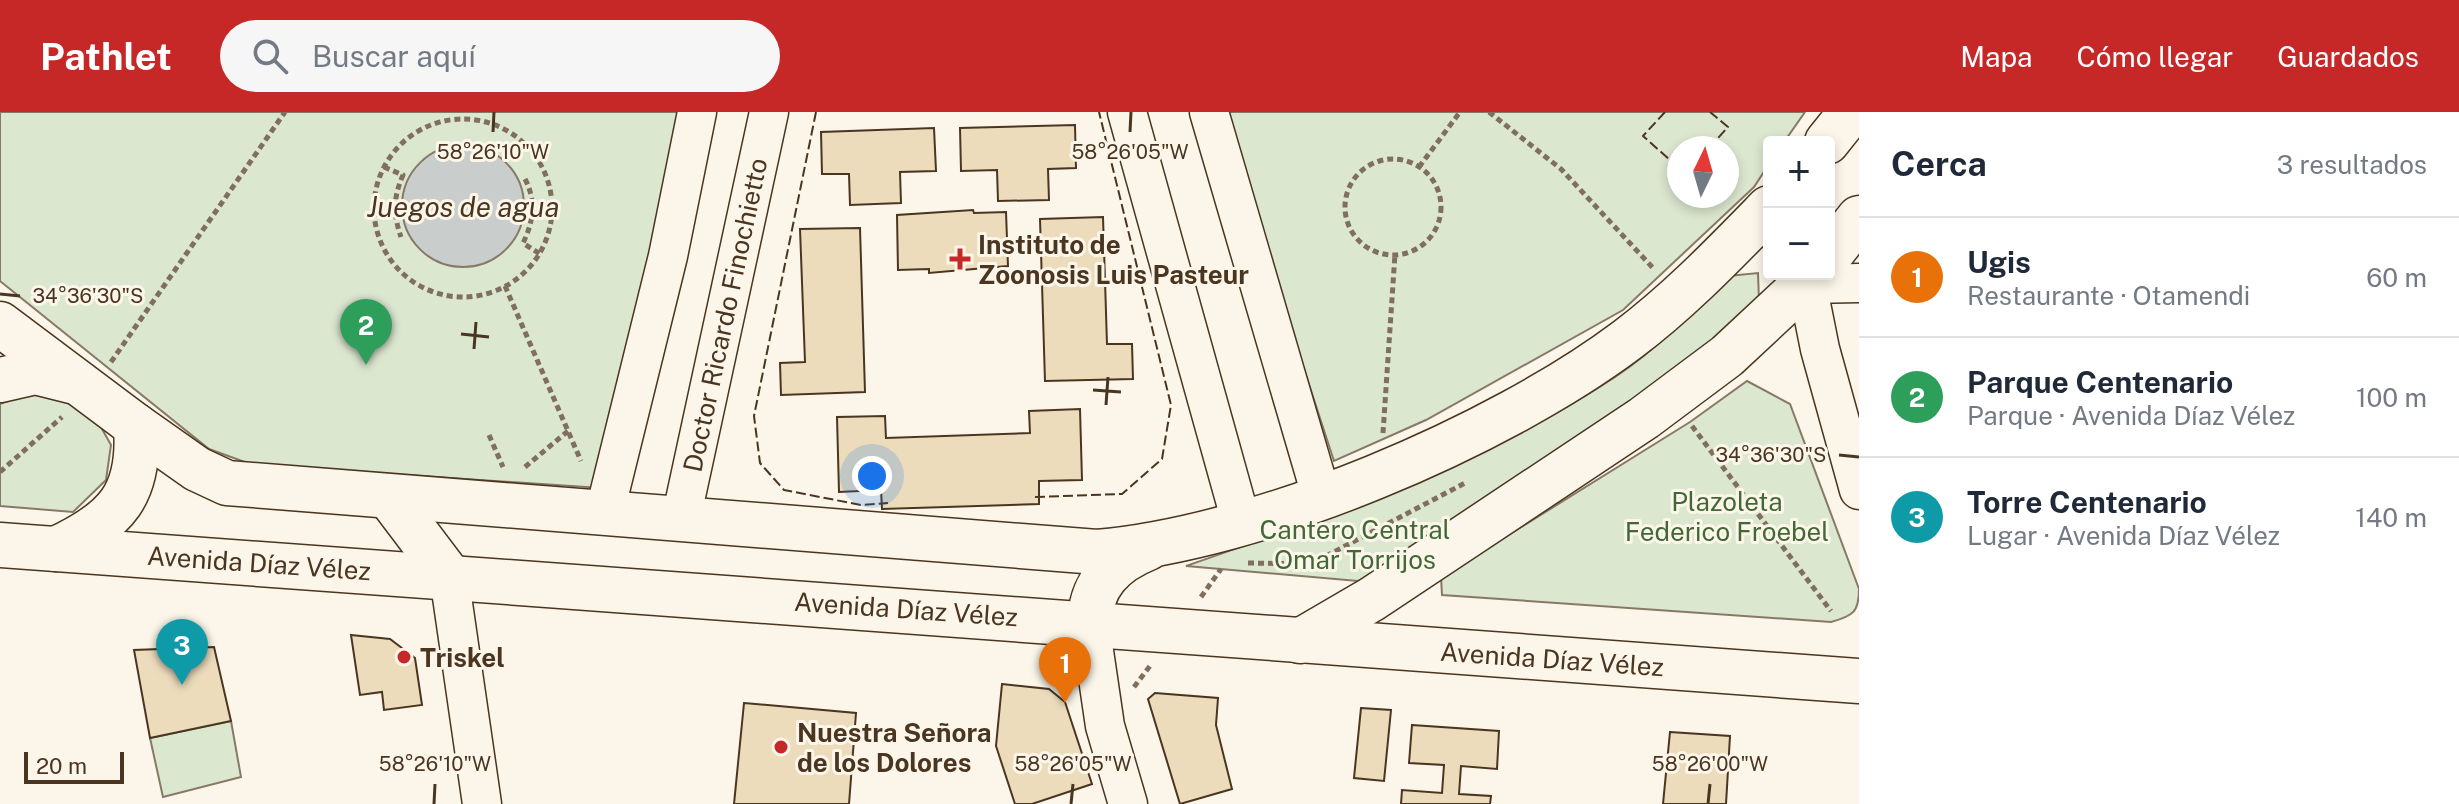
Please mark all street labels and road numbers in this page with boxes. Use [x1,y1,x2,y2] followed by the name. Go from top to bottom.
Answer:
[677,155,773,475] street label: Doctor Ricardo Finochietto
[146,540,372,586] street label: Avenida Díaz Vélez
[793,586,1019,632] street label: Avenida Díaz Vélez
[1439,636,1665,682] street label: Avenida Díaz Vélez

